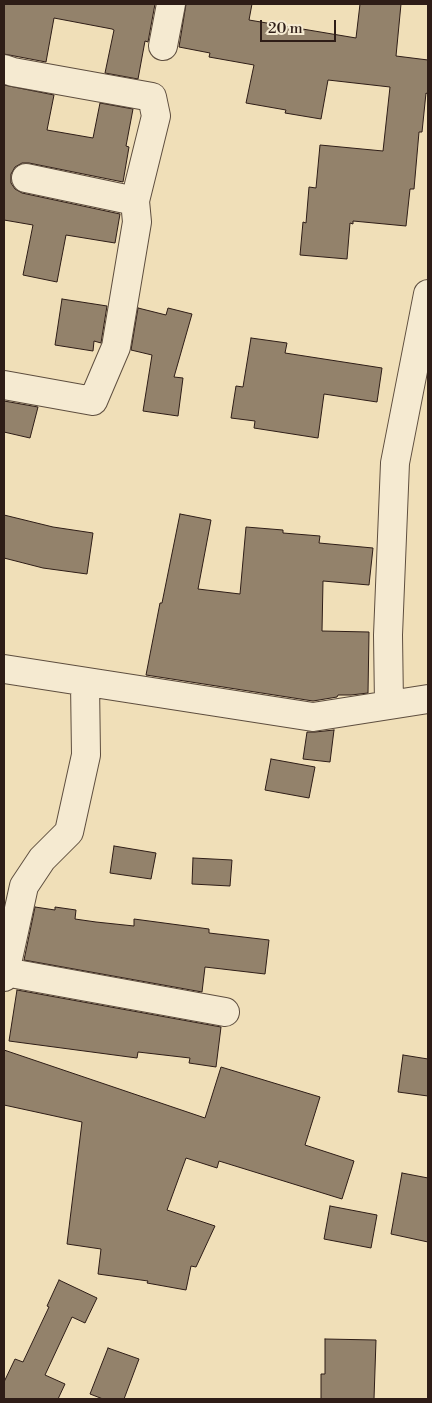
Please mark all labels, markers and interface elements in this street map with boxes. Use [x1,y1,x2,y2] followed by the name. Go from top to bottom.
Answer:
[262,10,338,42] scale bar
[268,19,303,38] text: 20 m

